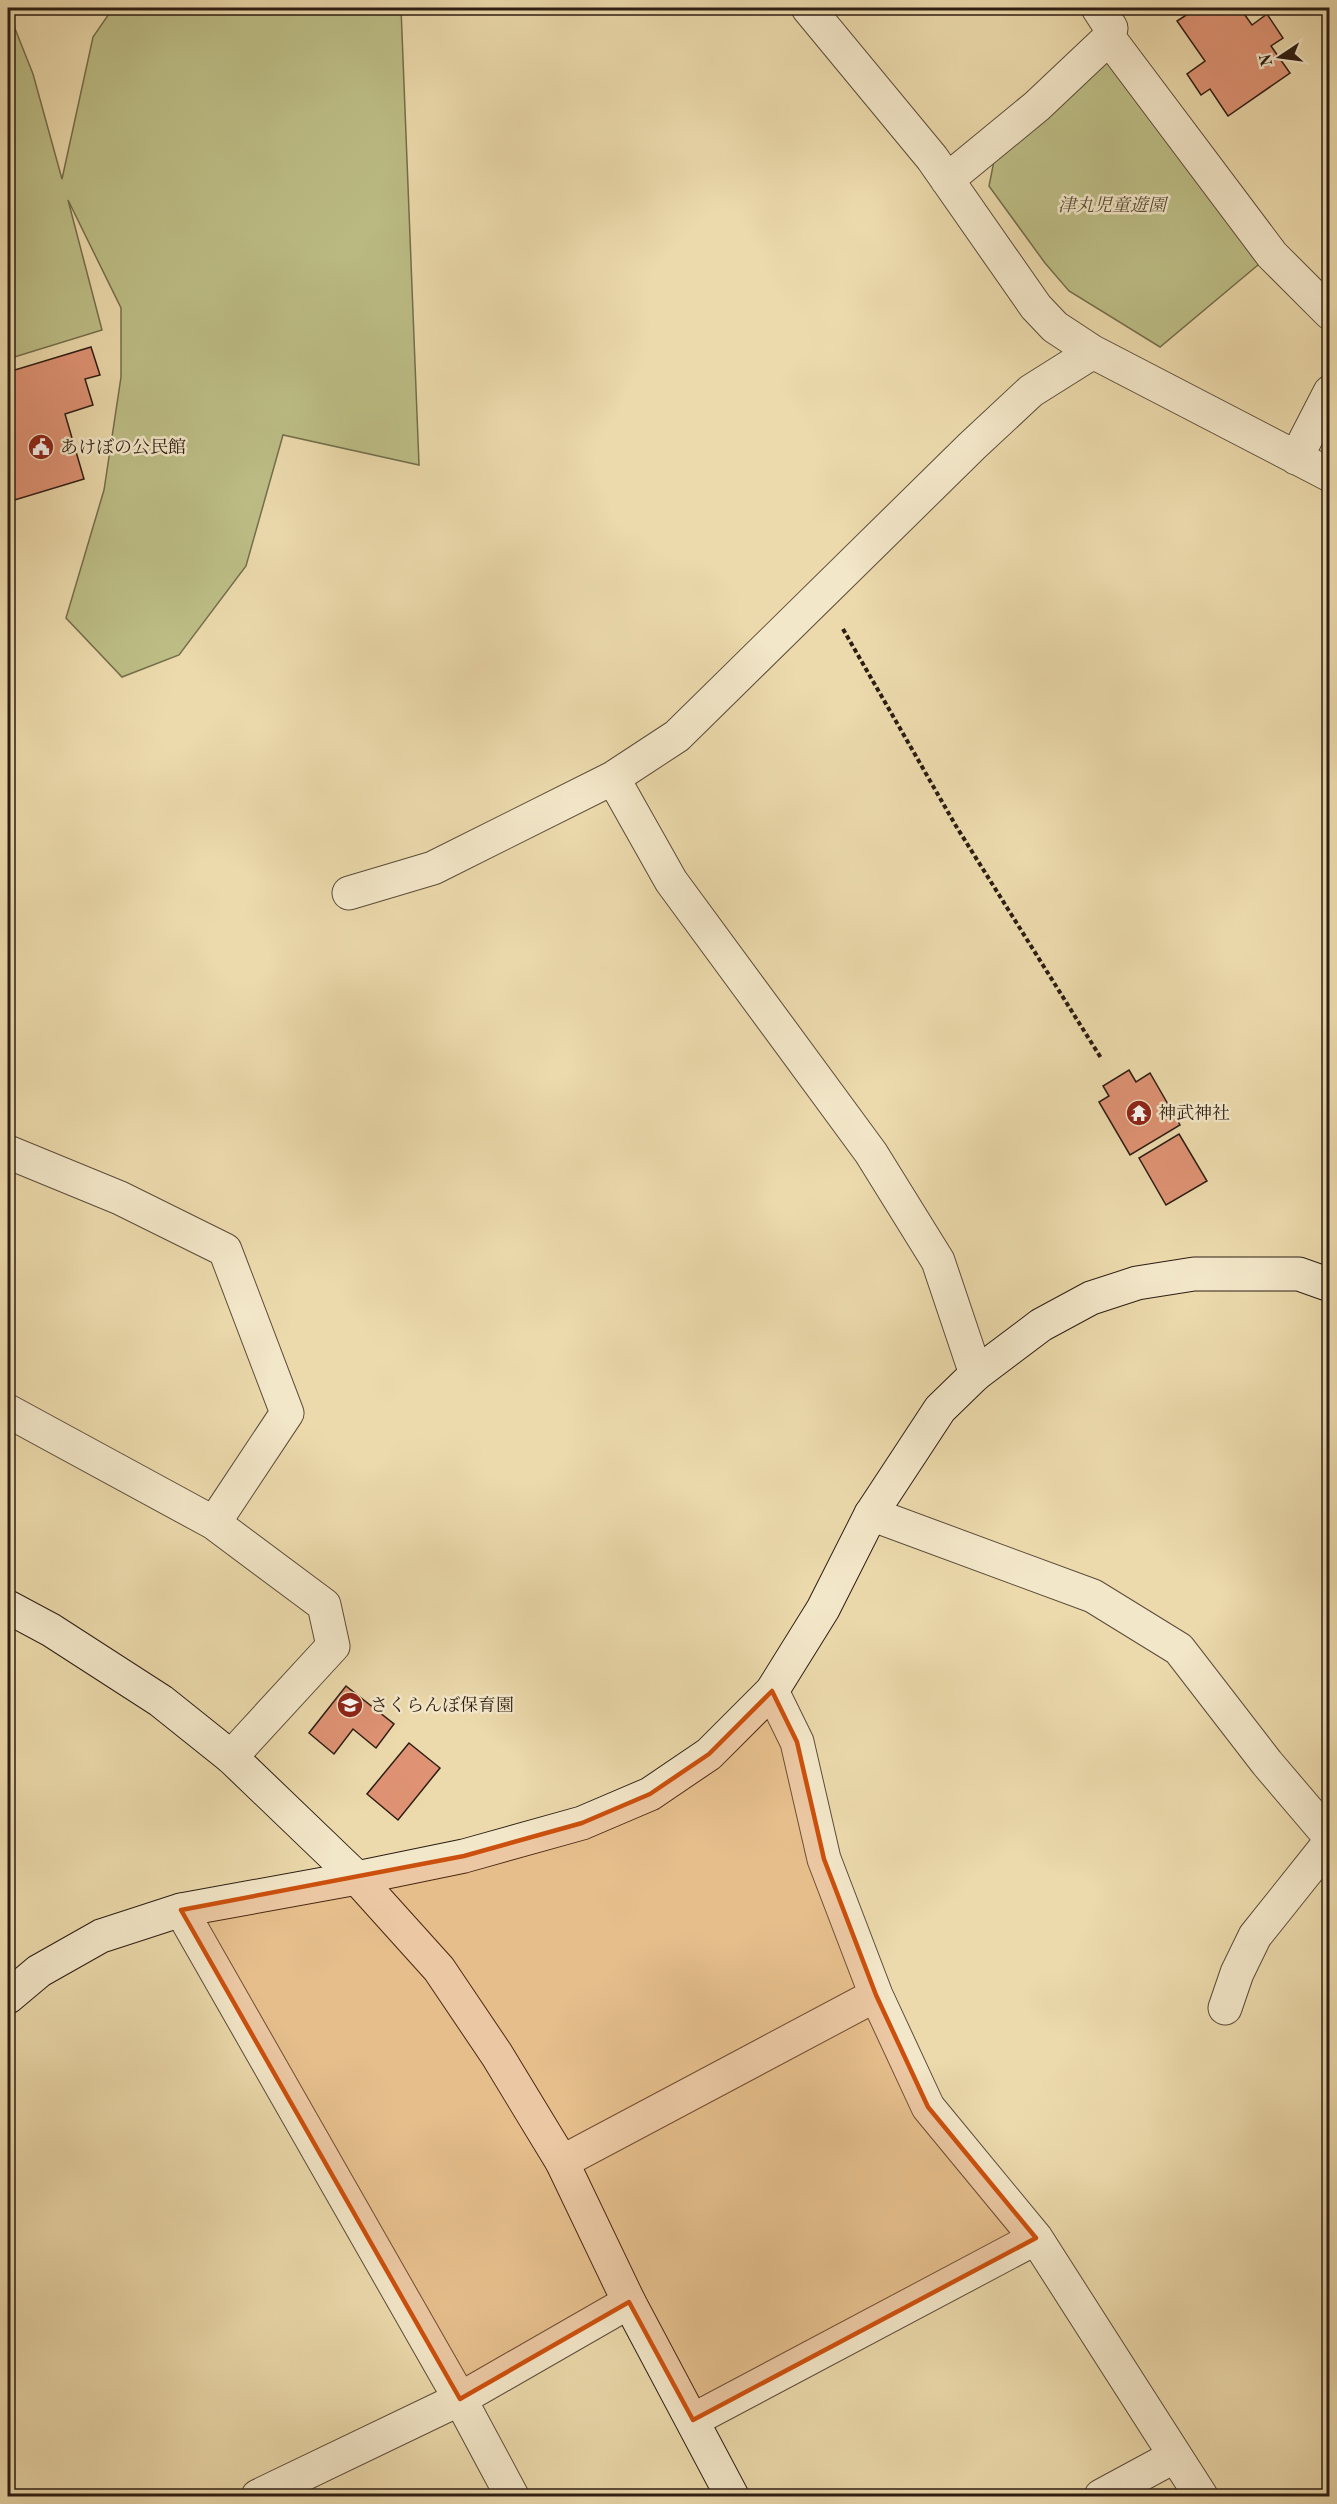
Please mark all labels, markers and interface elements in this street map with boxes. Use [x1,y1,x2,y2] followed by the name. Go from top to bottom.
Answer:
[1250,27,1310,87] north arrow
[1258,51,1277,68] text: N
[1058,195,1169,215] park label: 津丸児童遊園
[26,432,56,462] public building icon: あけぼの公民館
[60,437,186,457] place label: あけぼの公民館
[1124,1098,1154,1128] temple icon: 神武神社
[1158,1103,1230,1123] place label: 神武神社
[335,1690,365,1720] school or university icon: さくらんぼ保育園
[370,1695,514,1715] place label: さくらんぼ保育園

